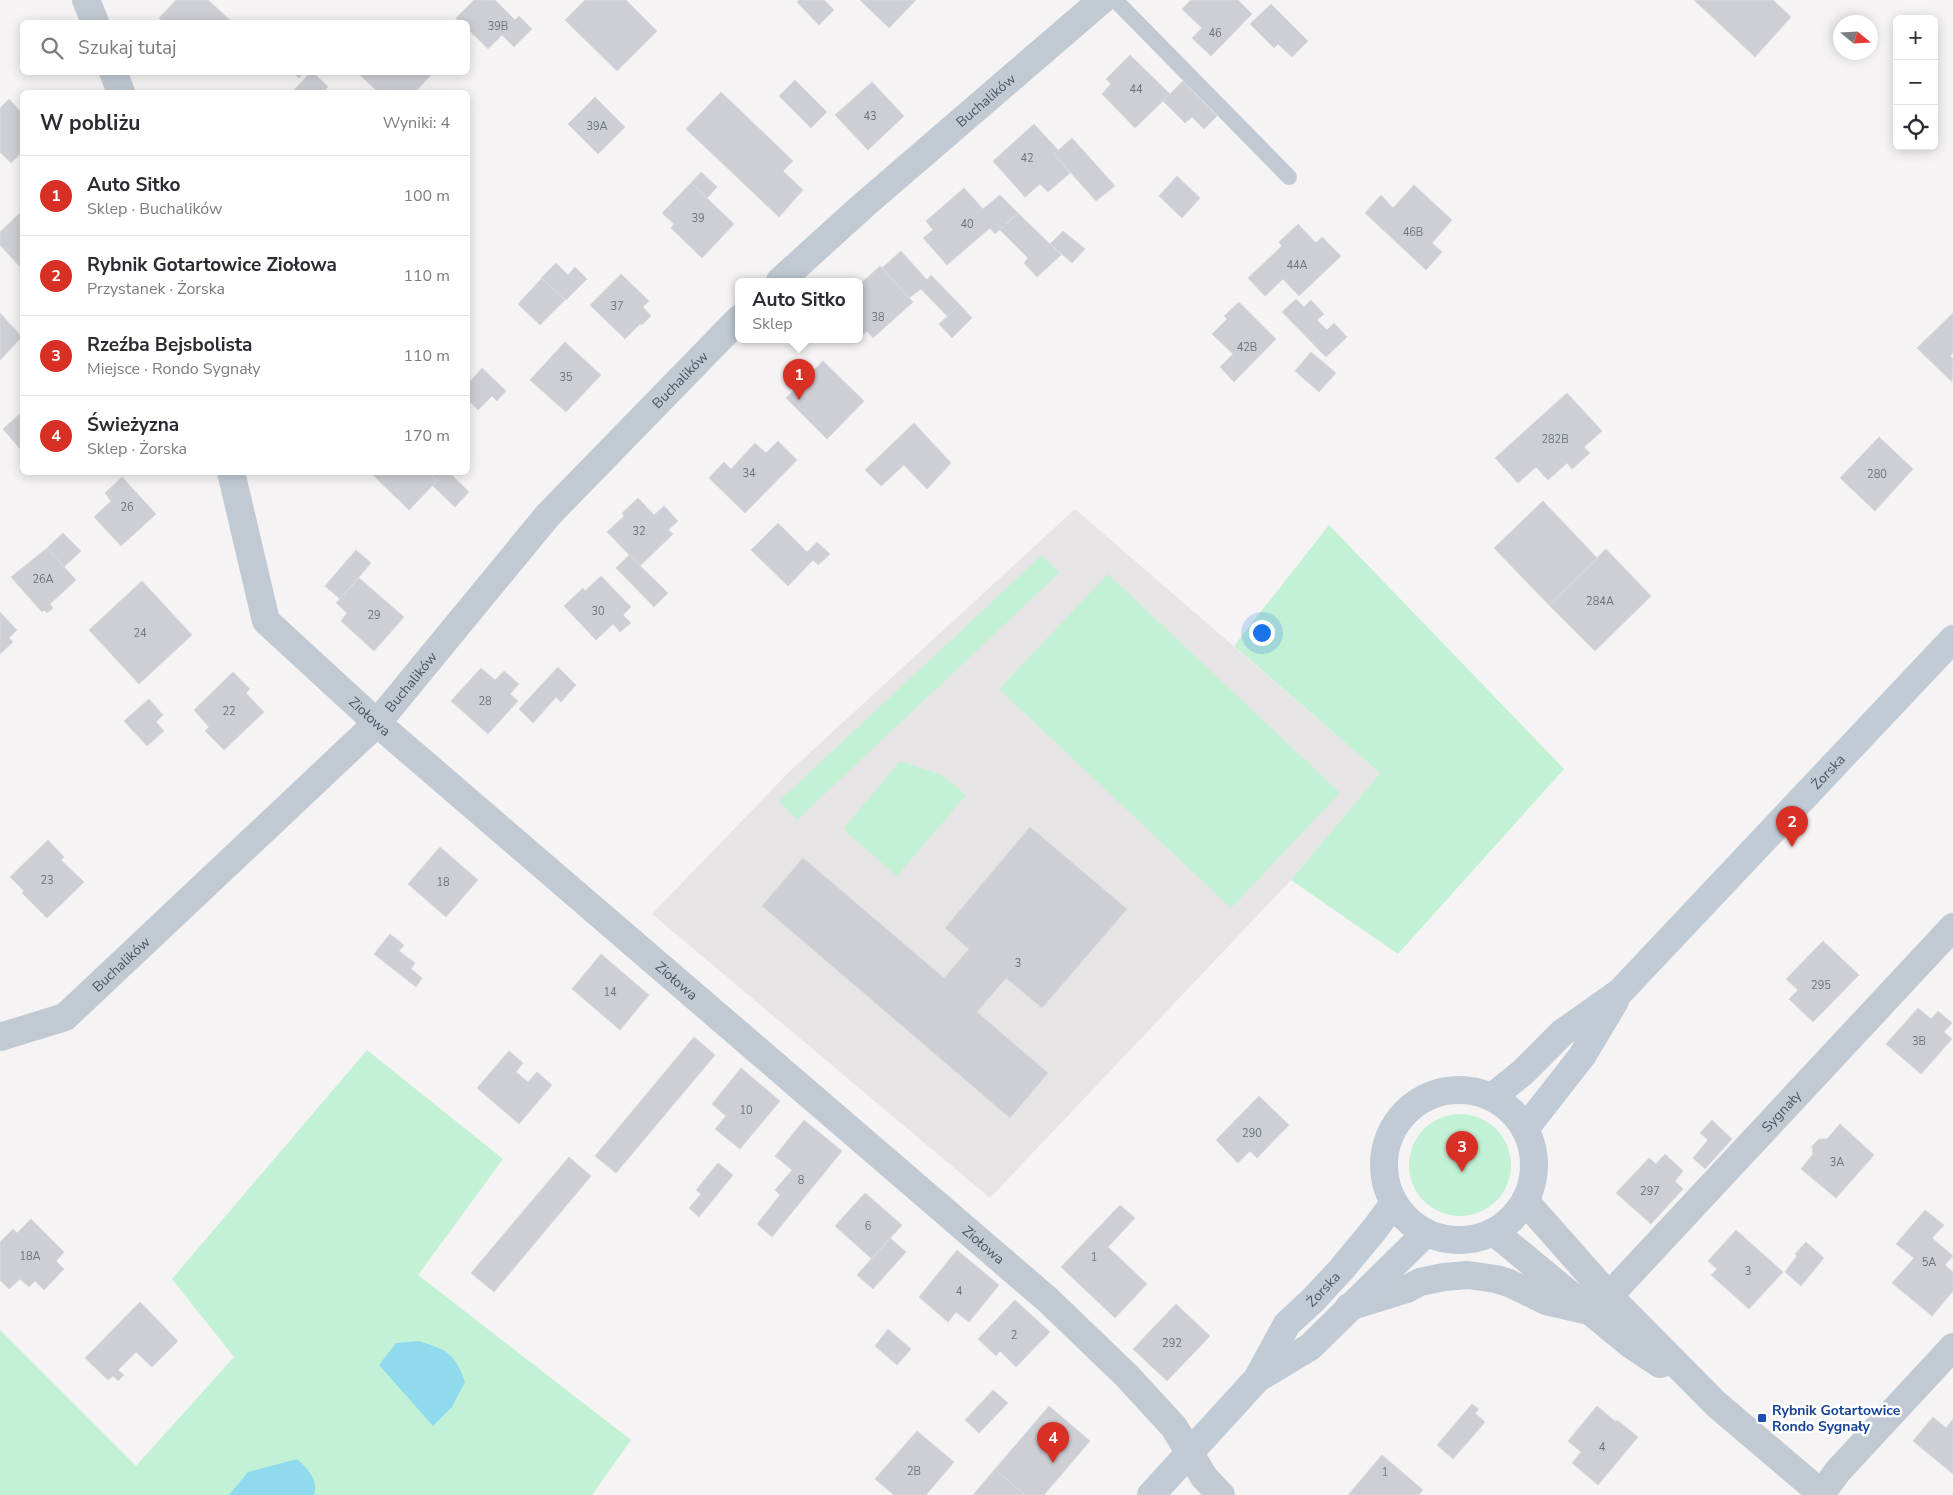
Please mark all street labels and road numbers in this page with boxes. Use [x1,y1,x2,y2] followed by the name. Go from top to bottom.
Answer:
[952,69,1020,131] street label: Buchalików
[648,347,712,412] street label: Buchalików
[380,647,441,716] street label: Buchalików
[345,692,395,740] street label: Ziołowa
[1807,750,1849,793] street label: Żorska
[88,932,154,996] street label: Buchalików
[651,957,702,1004] street label: Ziołowa
[1757,1086,1806,1136] street label: Sygnały
[959,1221,1009,1268] street label: Ziołowa
[1302,1267,1344,1311] street label: Żorska

